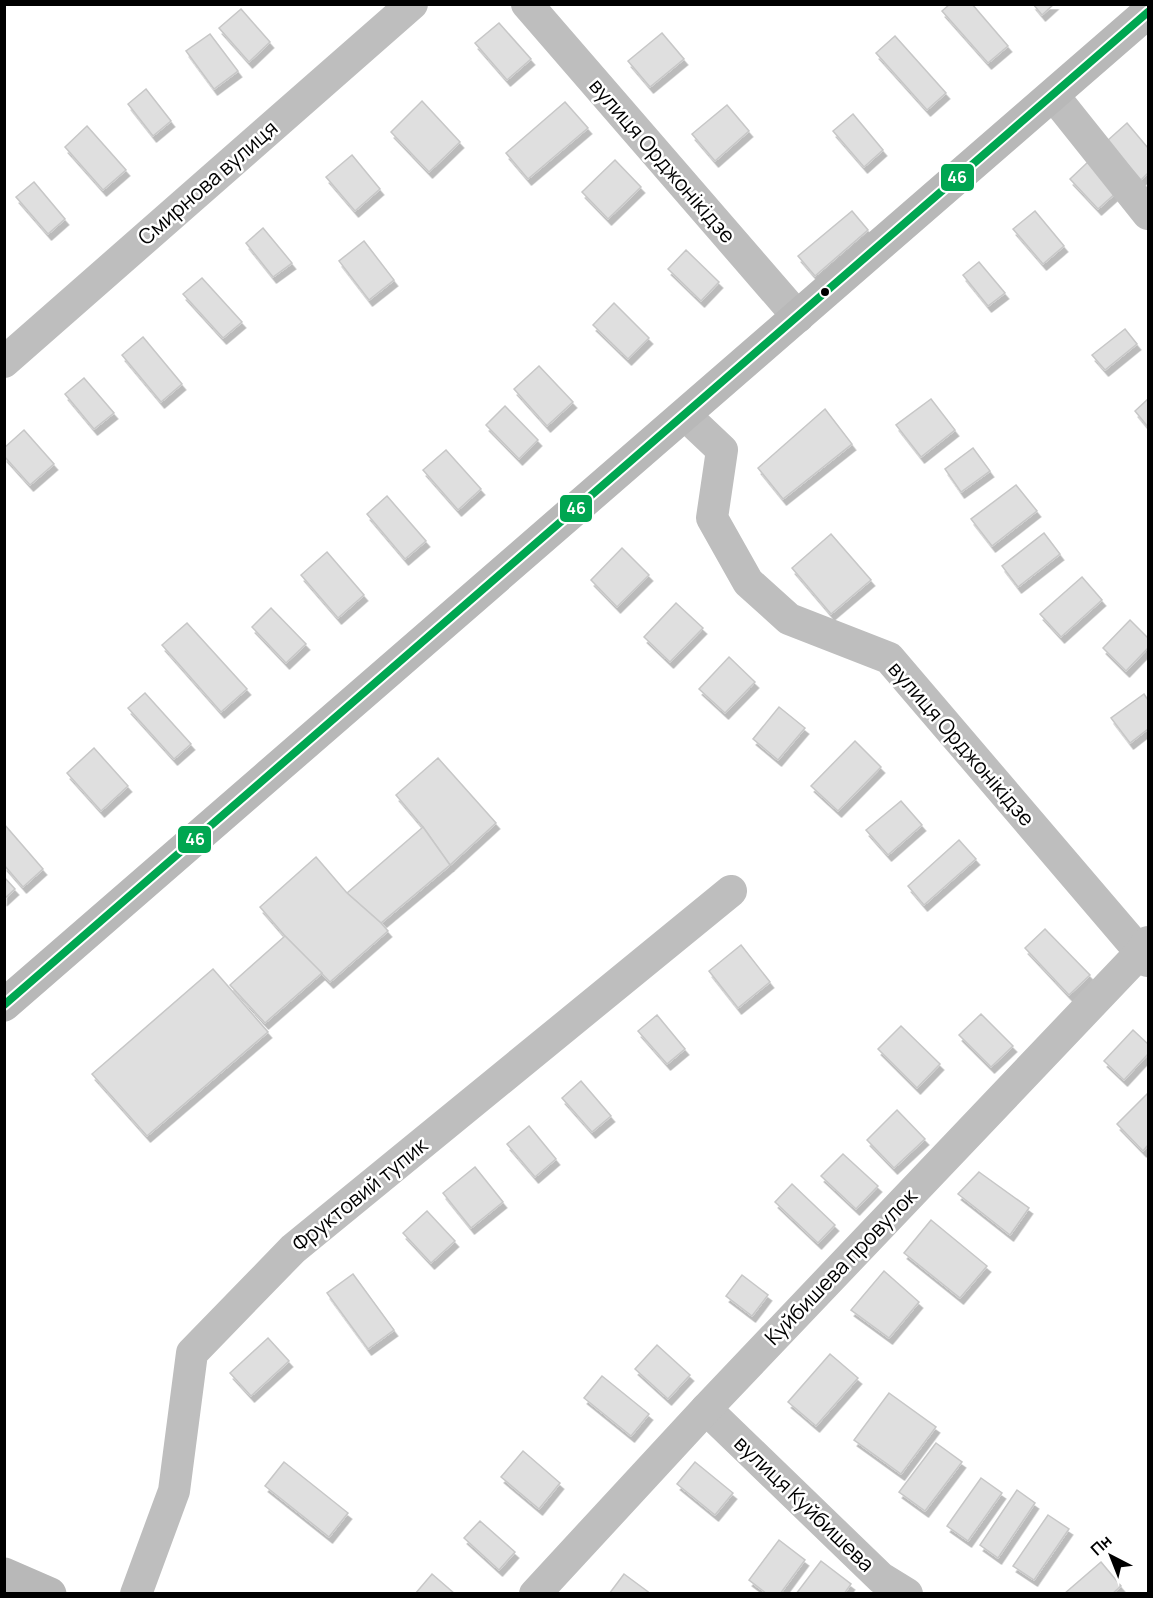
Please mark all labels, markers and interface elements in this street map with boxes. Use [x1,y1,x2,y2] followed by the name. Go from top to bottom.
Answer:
[583,72,742,249] street label: вулиця Орджонікідзе
[132,114,283,251] street label: Смирнова вулиця
[940,163,975,192] line badge: 46
[947,166,967,188] text: 46
[819,286,831,298] unlabelled marker
[559,494,593,523] line badge: 46
[566,497,586,519] text: 46
[882,655,1041,832] street label: вулиця Орджонікідзе
[177,825,212,854] line badge: 46
[185,828,205,850] text: 46
[286,1131,433,1257] street label: Фруктовий тупик
[758,1181,923,1351] street label: Куйбишева провулок
[729,1429,881,1577] street label: вулиця Куйбишева
[1081,1526,1141,1586] north arrow
[1086,1529,1116,1560] text: Пн

